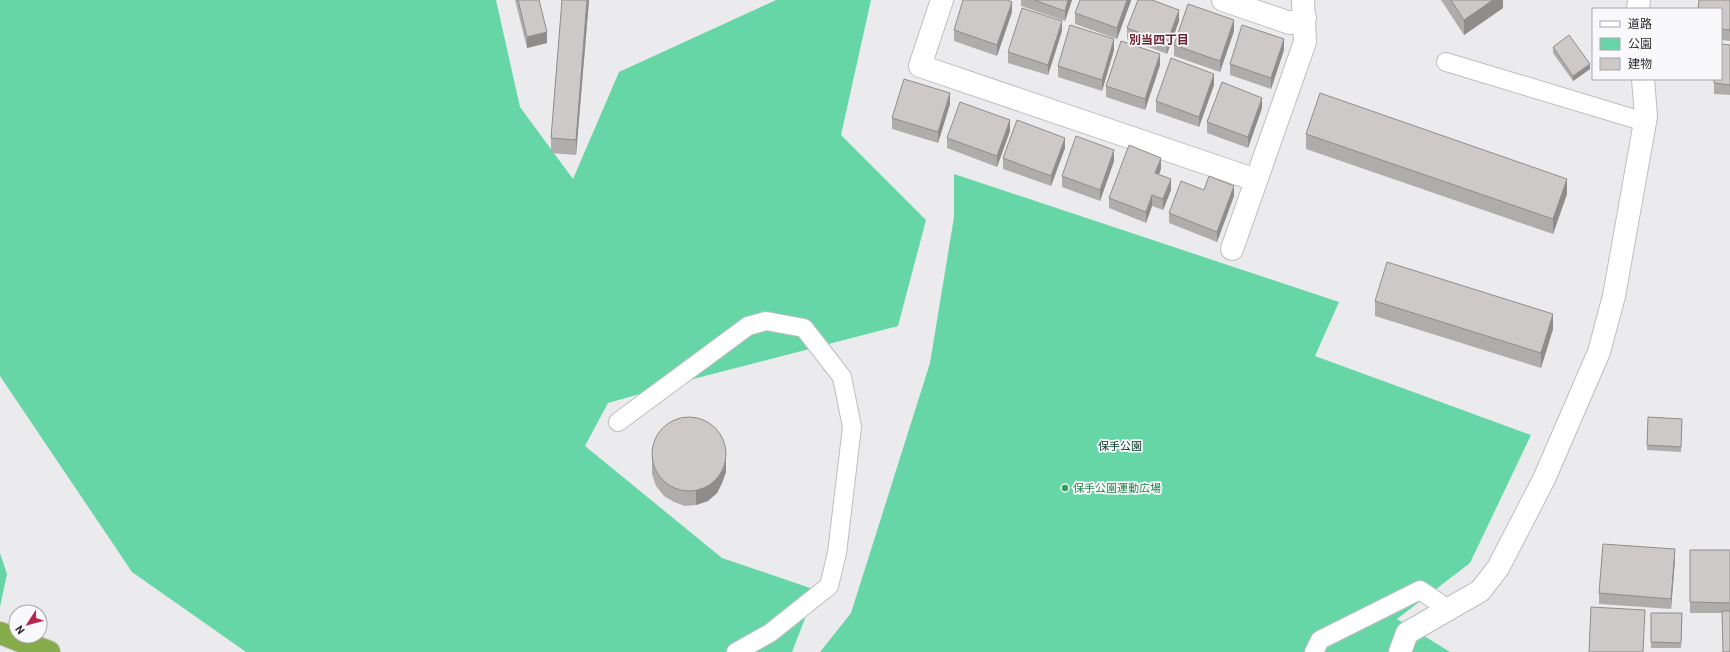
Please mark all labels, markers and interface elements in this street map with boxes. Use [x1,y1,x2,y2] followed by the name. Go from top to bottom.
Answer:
[1592,8,1722,80] legend
[1628,16,1652,30] text: 道路
[1129,32,1189,46] district label: 別当四丁目
[1628,36,1652,50] text: 公園
[1628,56,1652,70] text: 建物
[1098,439,1142,452] park label: 保手公園
[1073,481,1161,494] place label: 保手公園運動広場
[1060,483,1070,493] marker: 保手公園運動広場
[8,604,48,644] north arrow
[12,623,27,637] text: N

